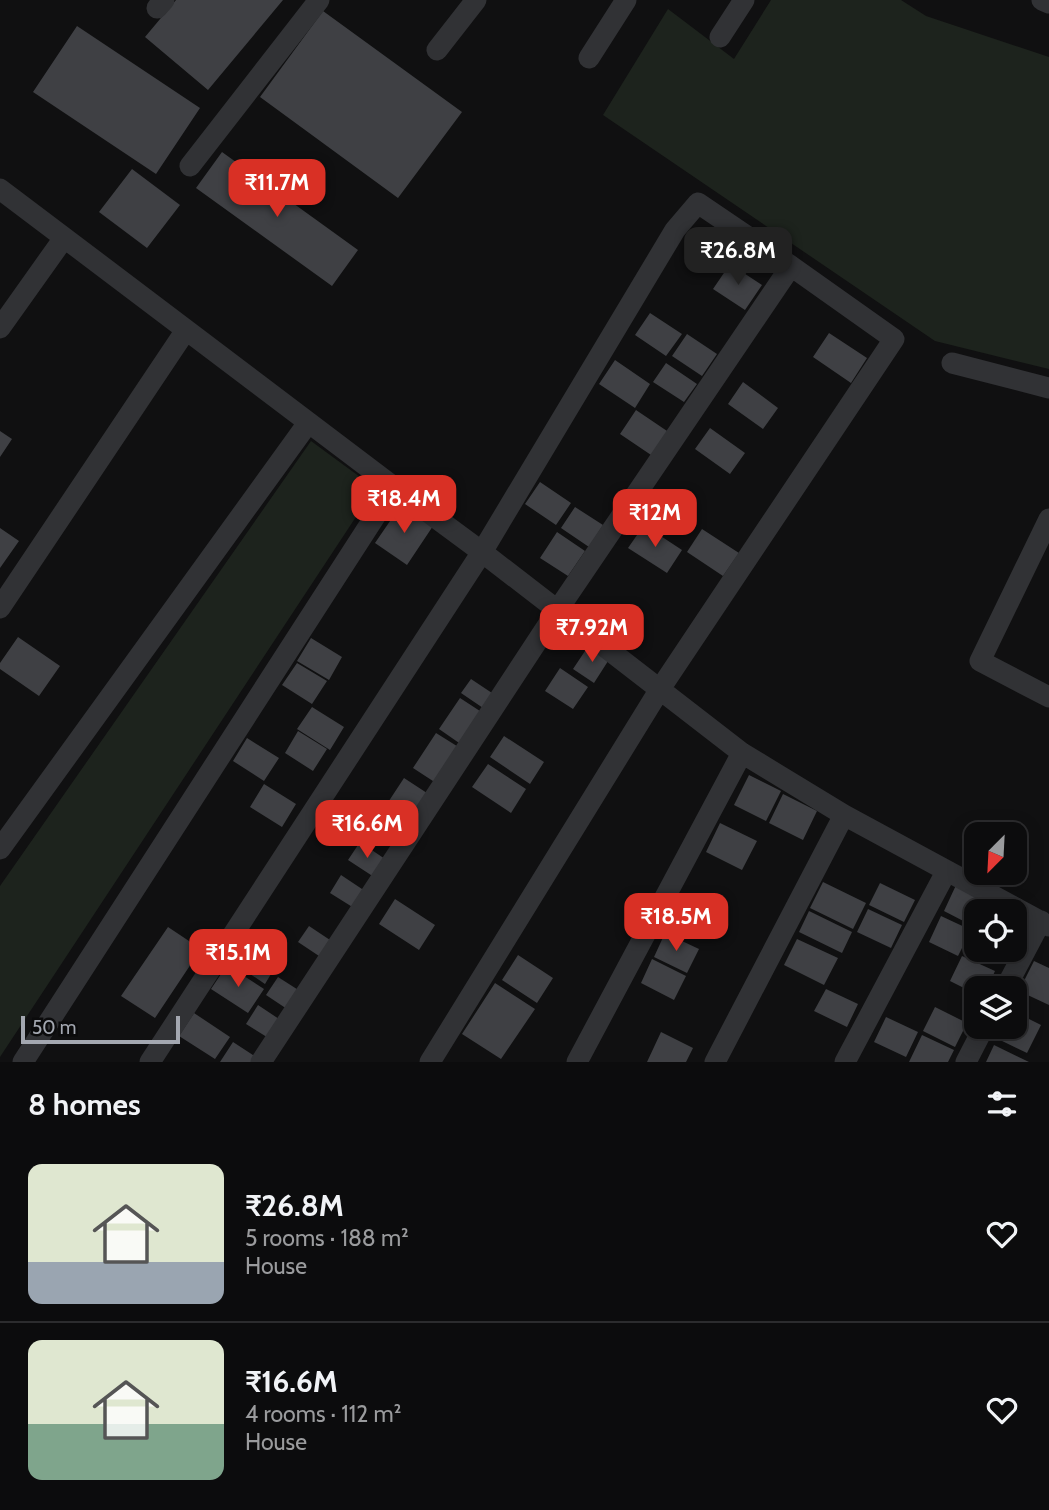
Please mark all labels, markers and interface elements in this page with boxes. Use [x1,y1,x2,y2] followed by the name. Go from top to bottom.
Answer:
[220,160,334,219] pin: ₹11.7M
[244,168,310,196] text: ₹11.7M
[681,228,795,287] pin: ₹26.8M
[700,236,776,264] text: ₹26.8M
[347,476,461,535] pin: ₹18.4M
[367,484,441,512] text: ₹18.4M
[614,490,696,549] pin: ₹12M
[629,498,681,526] text: ₹12M
[535,604,649,664] pin: ₹7.92M
[556,613,628,641] text: ₹7.92M
[310,800,424,860] pin: ₹16.6M
[331,809,403,837] text: ₹16.6M
[964,822,1027,886] north arrow
[964,822,1027,1039] map controls
[619,894,733,953] pin: ₹18.5M
[964,899,1027,962] button: locate
[640,902,712,930] text: ₹18.5M
[181,930,295,989] pin: ₹15.1M
[205,938,271,966] text: ₹15.1M
[964,976,1027,1039] button: layers
[21,1013,180,1045] scale bar
[32,1016,76,1039] text: 50 m
[983,1085,1021,1123] icon: filters
[28,1086,141,1123] text: 8 homes
[245,1187,344,1224] text: ₹26.8M
[84,1192,168,1276] icon: home
[983,1215,1021,1253] icon: heart
[245,1224,409,1252] text: 5 rooms · 188 m²
[245,1252,307,1280] text: House
[245,1363,338,1400] text: ₹16.6M
[84,1368,168,1452] icon: home
[983,1391,1021,1429] icon: heart
[245,1400,401,1428] text: 4 rooms · 112 m²
[245,1428,307,1456] text: House

